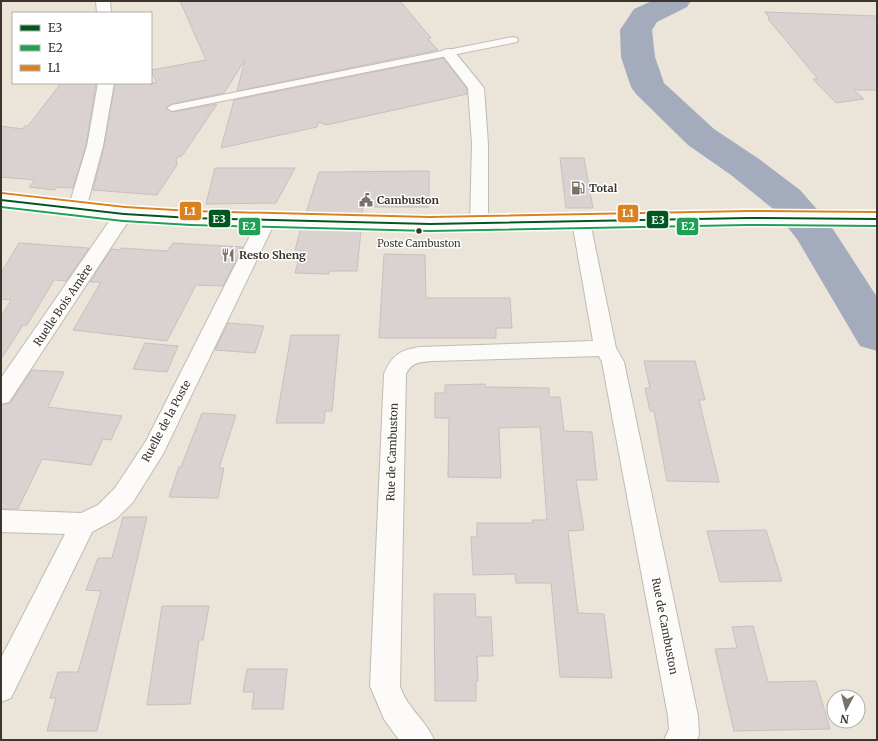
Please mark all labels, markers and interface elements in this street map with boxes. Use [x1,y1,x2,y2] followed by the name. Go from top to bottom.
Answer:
[12,12,152,84] legend
[48,20,63,35] text: E3
[48,40,63,55] text: E2
[48,60,61,75] text: L1
[570,180,586,196] fuel station icon: Total
[589,181,618,195] place label: Total
[358,192,374,208] public building icon: Cambuston
[377,193,440,207] place label: Cambuston
[179,201,202,221] line badge: L1
[184,204,196,218] text: L1
[617,204,639,223] line badge: L1
[622,206,634,220] text: L1
[208,209,231,228] line badge: E3
[646,210,669,229] line badge: E3
[212,212,226,226] text: E3
[651,213,665,227] text: E3
[238,217,261,236] line badge: E2
[676,217,699,236] line badge: E2
[242,219,256,233] text: E2
[681,219,695,233] text: E2
[414,226,424,236] marker: Poste Cambuston
[377,237,461,250] place label: Poste Cambuston
[220,247,236,263] restaurant icon: Resto Sheng
[239,248,306,262] place label: Resto Sheng
[30,261,96,349] street label: Ruelle Bois Amère
[139,377,194,464] street label: Ruelle de la Poste
[383,402,401,501] street label: Rue de Cambuston
[649,576,681,676] street label: Rue de Cambuston
[826,689,866,729] north arrow
[839,711,850,726] text: N

